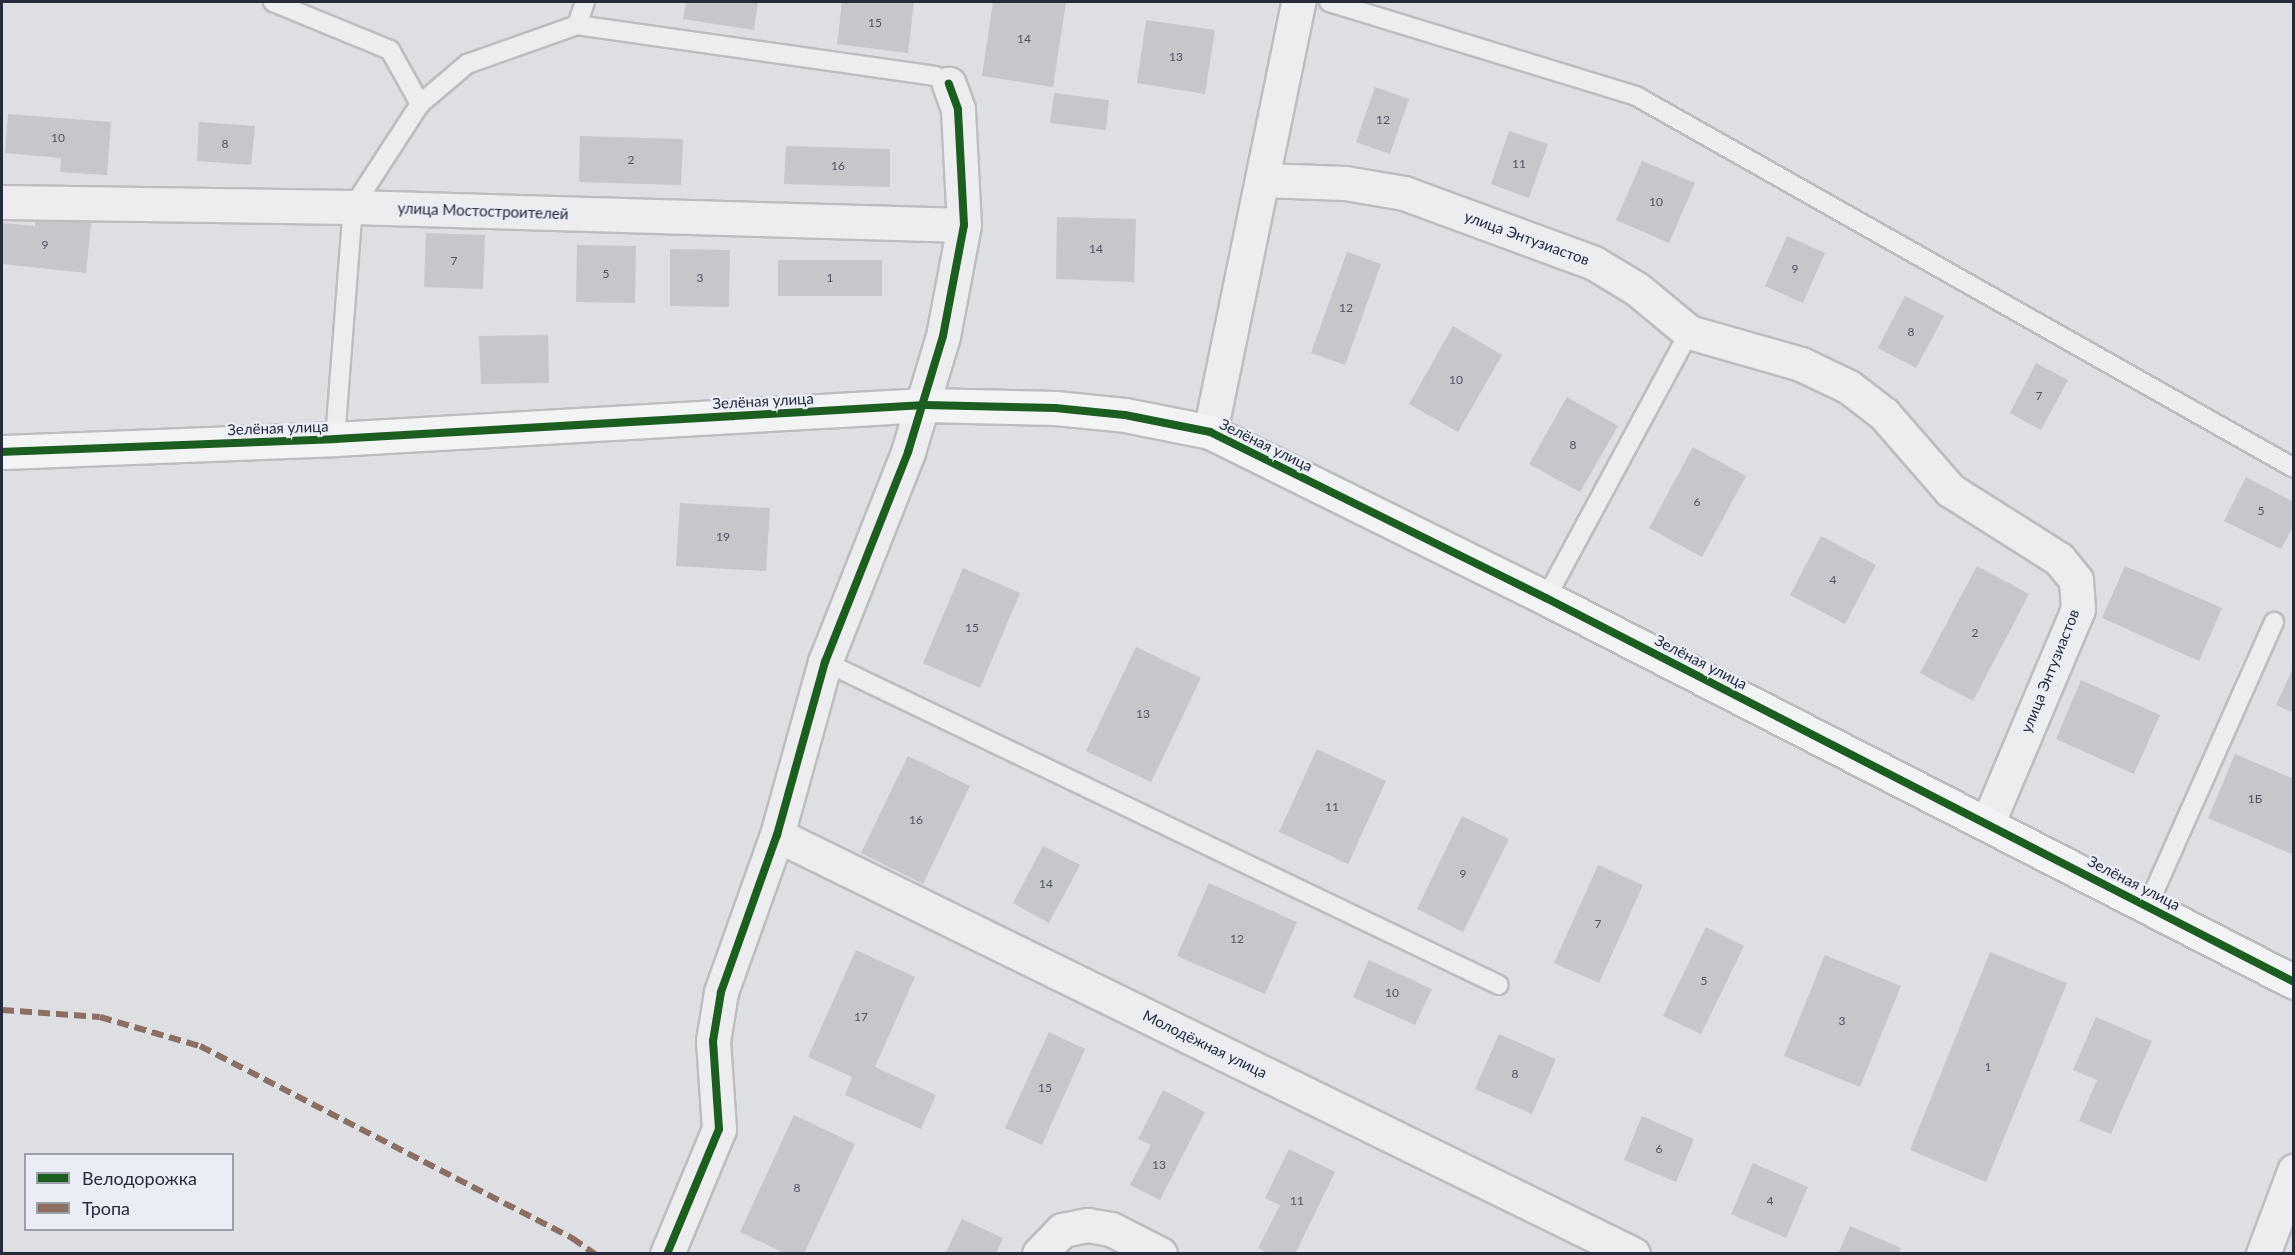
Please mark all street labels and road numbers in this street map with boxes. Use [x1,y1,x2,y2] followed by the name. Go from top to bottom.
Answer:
[397,199,569,223] street label: улица Мостостроителей
[1462,207,1592,269] street label: улица Энтузиастов
[712,389,814,413] street label: Зелёная улица
[1217,415,1315,475] street label: Зелёная улица
[227,417,329,439] street label: Зелёная улица
[2017,607,2083,735] street label: улица Энтузиастов
[1652,631,1750,693] street label: Зелёная улица
[2085,852,2183,914] street label: Зелёная улица
[1140,1006,1270,1082] street label: Молодёжная улица

